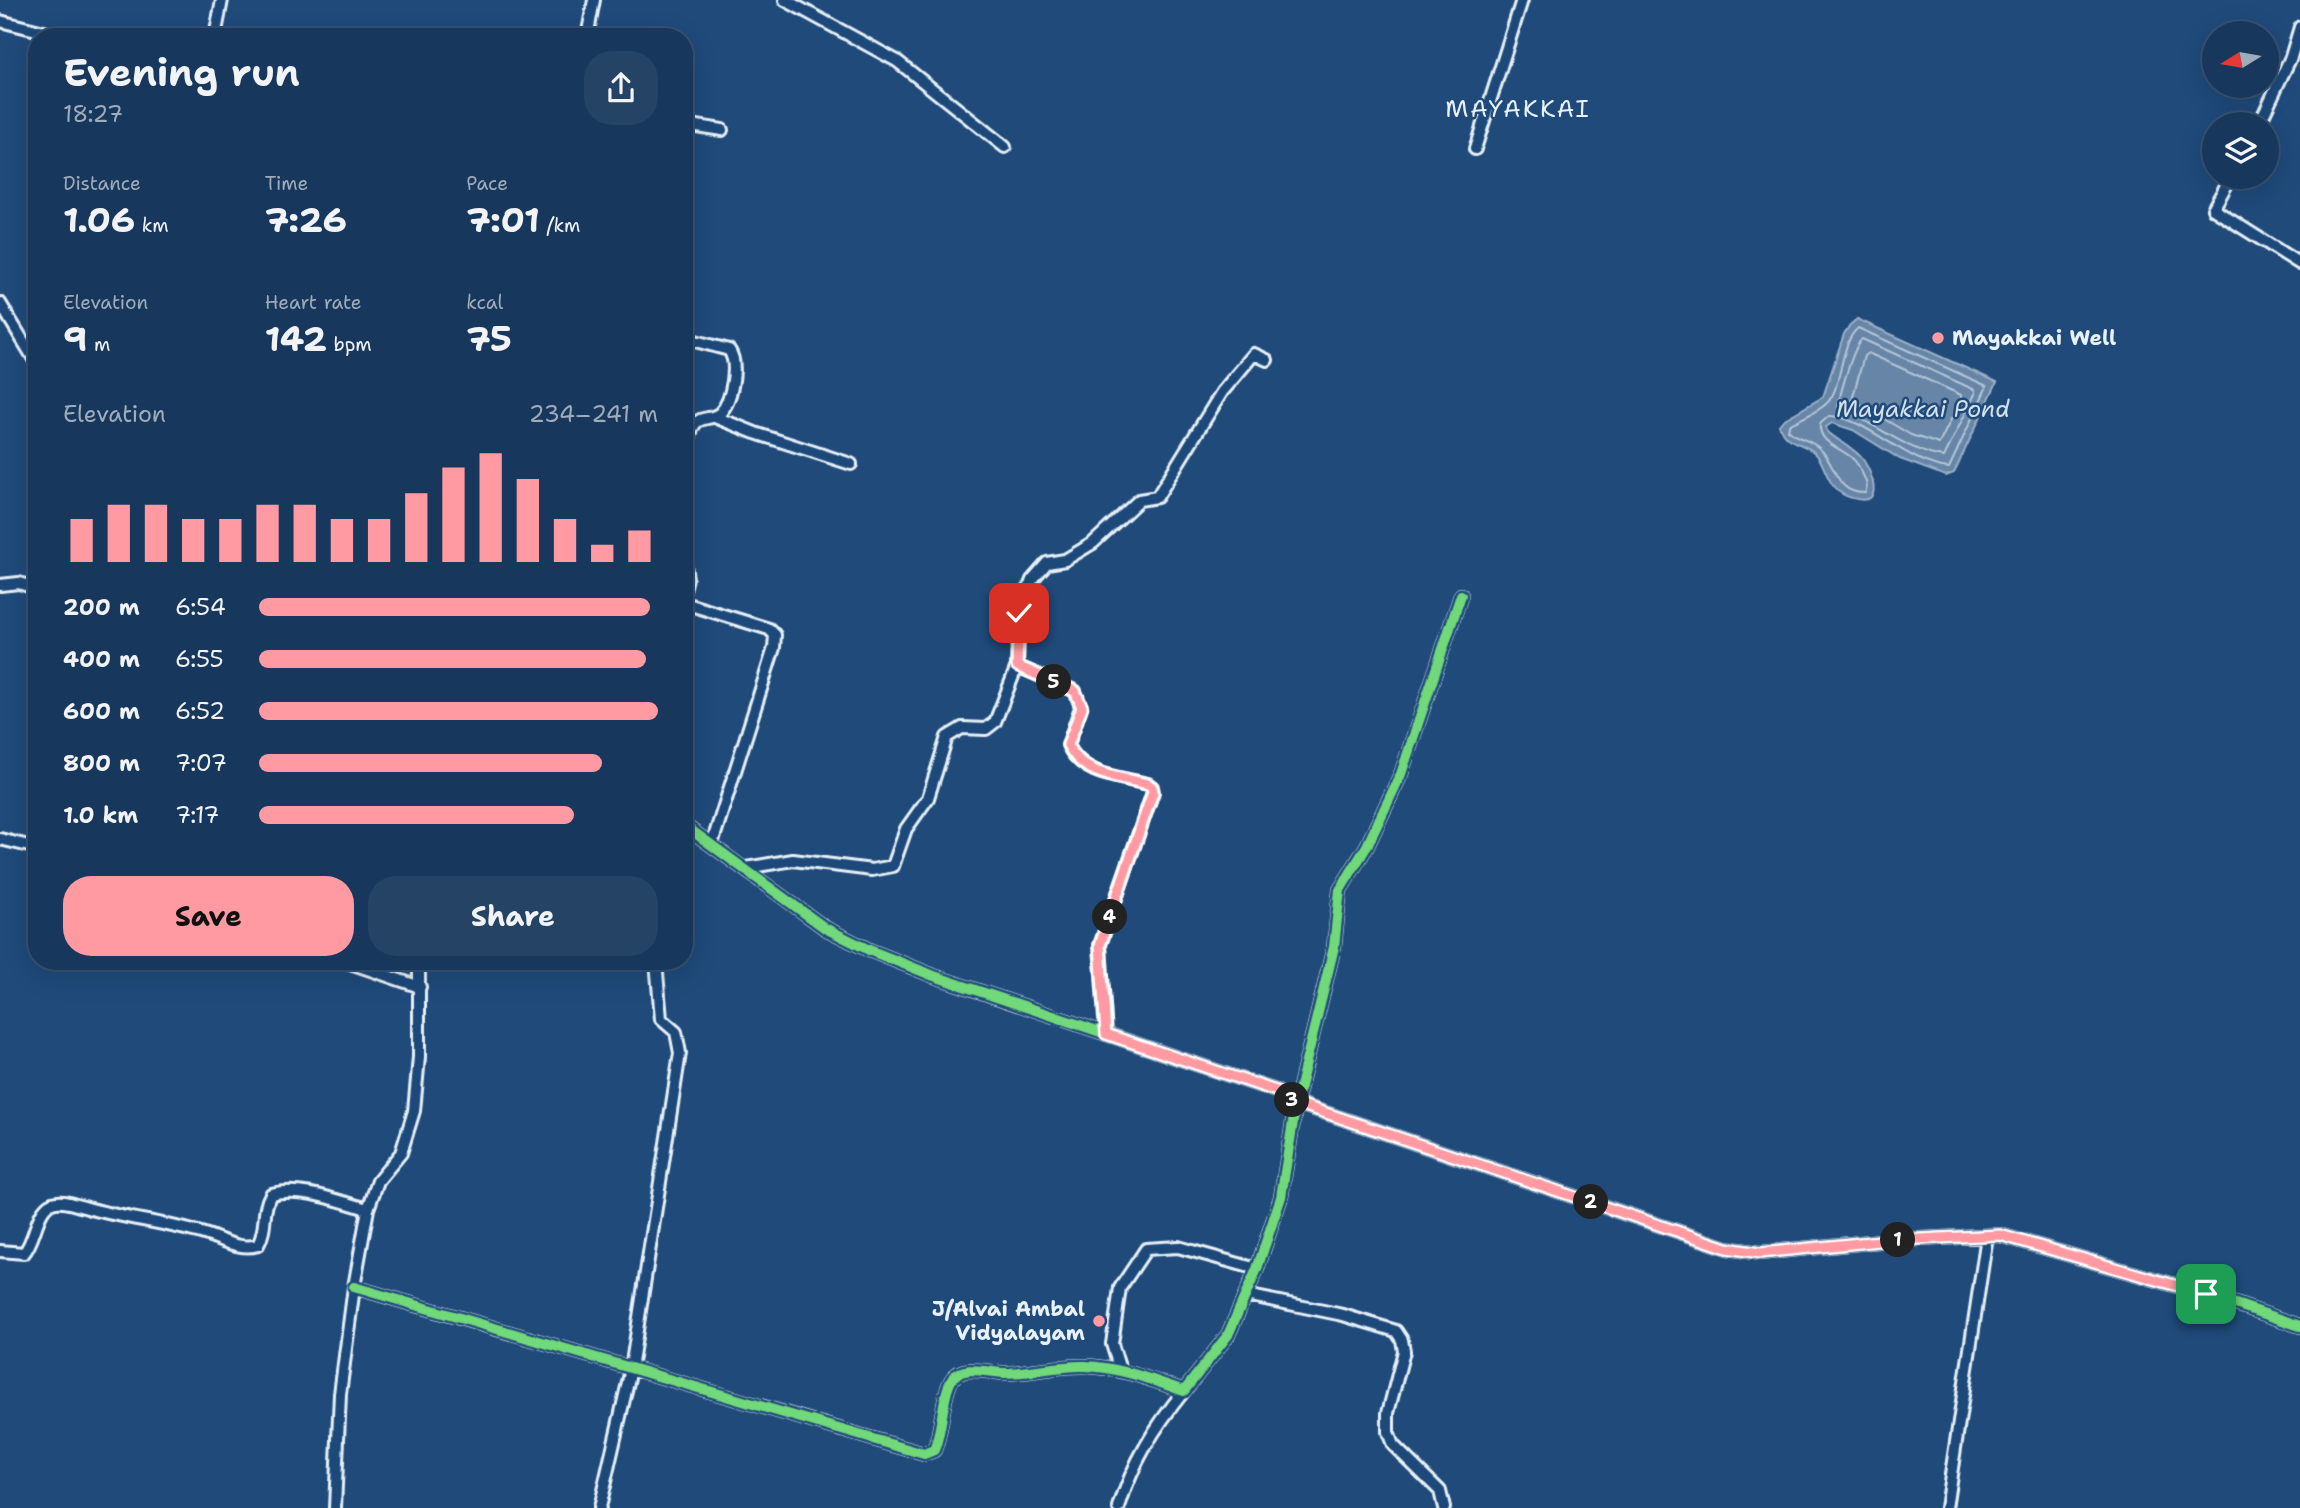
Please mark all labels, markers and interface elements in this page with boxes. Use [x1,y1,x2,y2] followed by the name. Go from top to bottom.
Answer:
[2202,21,2278,98] north arrow
[2202,21,2279,189] map controls
[63,47,300,98] text: Evening run
[584,51,658,125] button: share
[1445,93,1591,125] district label: MAYAKKAI
[63,99,123,129] text: 18:27
[2202,112,2279,189] button: layers
[63,171,141,196] text: Distance
[265,171,308,196] text: Time
[466,171,508,196] text: Pace
[63,196,135,243] text: 1.06
[265,196,347,243] text: 7:26
[466,196,540,243] text: 7:01
[135,213,169,238] text: km
[540,213,580,238] text: /km
[63,290,148,315] text: Elevation
[265,290,361,315] text: Heart rate
[466,290,503,315] text: kcal
[63,315,88,362] text: 9
[265,315,327,362] text: 142
[466,315,512,362] text: 75
[1952,324,2116,352] place label: Mayakkai Well
[1930,330,1946,346] marker: Mayakkai Well
[88,332,110,357] text: m
[327,332,372,357] text: bpm
[1836,394,2010,424] water label: Mayakkai Pond
[63,399,166,429] text: Elevation
[529,399,658,429] text: 234–241 m
[989,583,1049,643] pin
[63,592,140,622] text: 200 m
[175,592,226,622] text: 6:54
[1000,594,1038,632] icon: check
[63,644,140,674] text: 400 m
[175,644,224,674] text: 6:55
[1036,664,1072,700] pin: 5
[1048,669,1059,694] text: 5
[63,696,140,726] text: 600 m
[175,696,225,726] text: 6:52
[63,748,140,778] text: 800 m
[175,748,227,778] text: 7:07
[63,800,138,830] text: 1.0 km
[175,800,219,830] text: 7:17
[63,876,354,956] button: Save
[368,876,658,956] button: Share
[1092,900,1128,934] pin: 4
[1103,904,1116,929] text: 4
[1274,1082,1310,1118] pin: 3
[1285,1087,1298,1112] text: 3
[1574,1184,1608,1220] pin: 2
[1584,1189,1597,1214] text: 2
[1881,1222,1916,1258] pin: 1
[1893,1227,1902,1252] text: 1
[2176,1264,2236,1324] pin
[2187,1275,2225,1313] icon: arrive
[932,1295,1085,1347] place label: J/Alvai Ambal Vidyalayam
[1091,1313,1107,1329] marker: J/Alvai Ambal Vidyalayam

